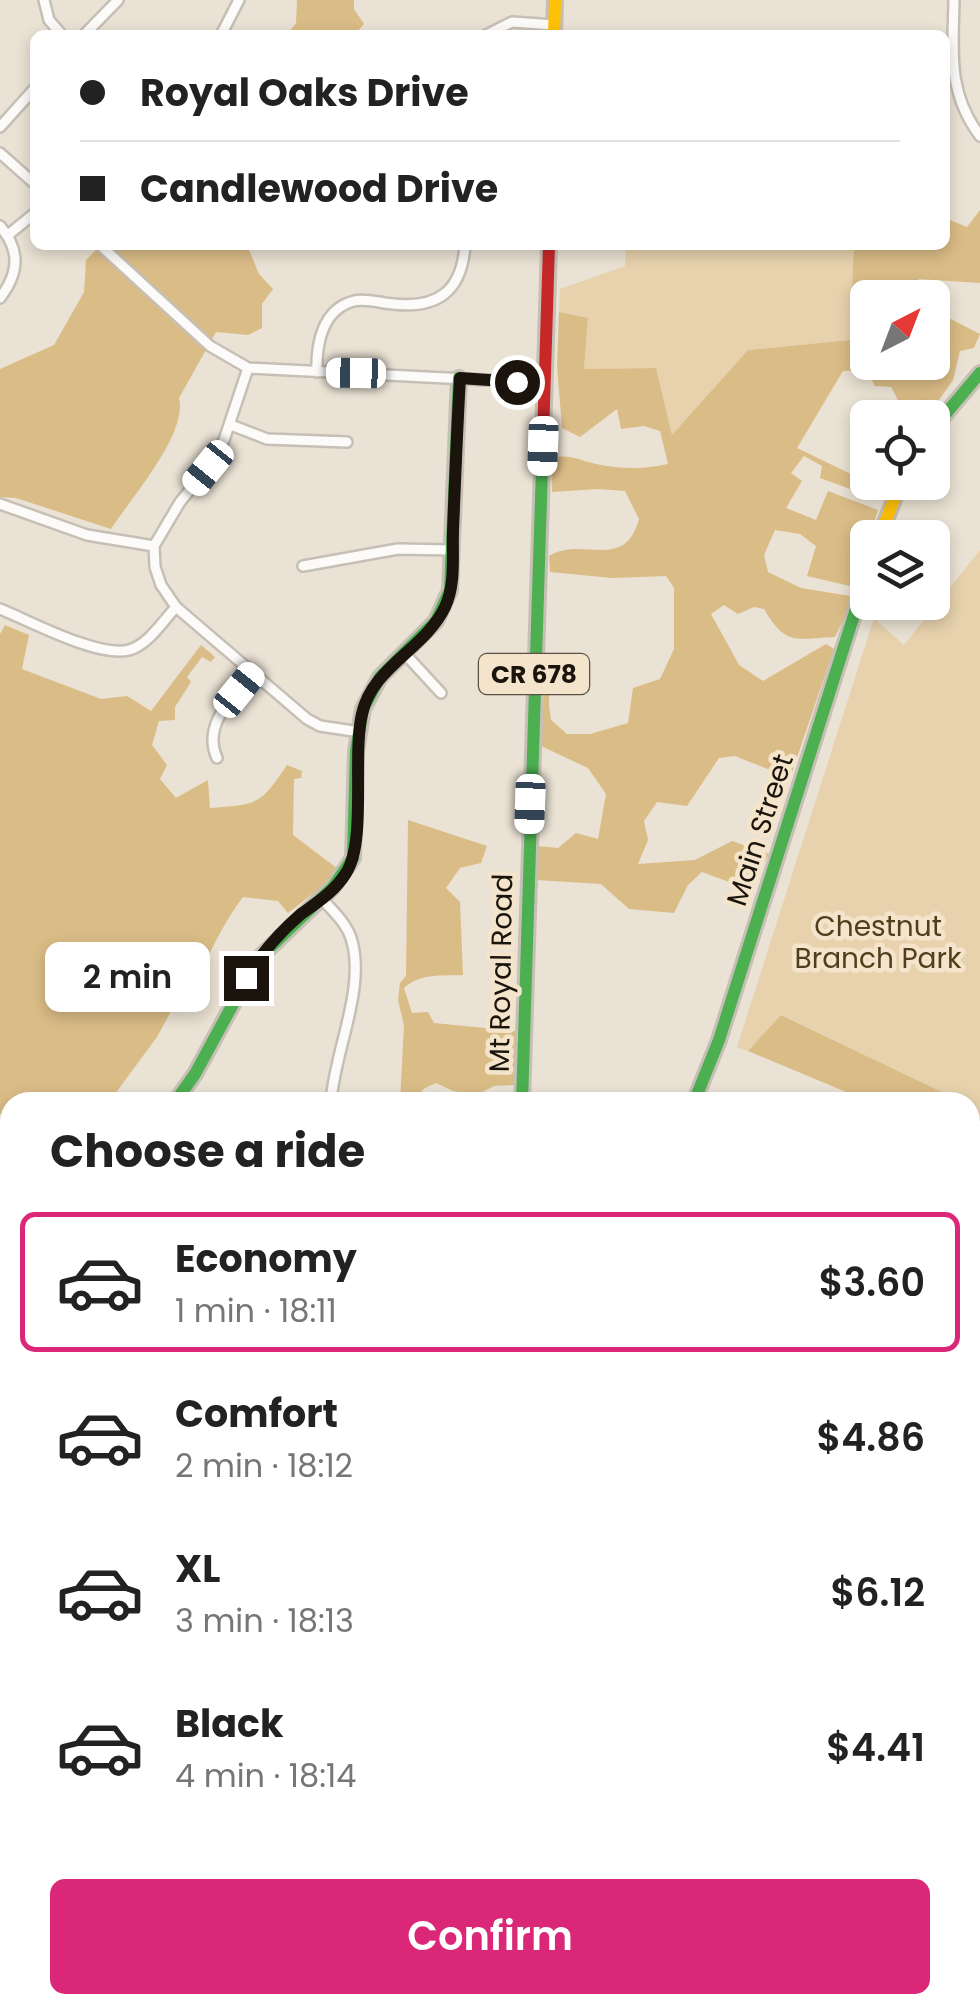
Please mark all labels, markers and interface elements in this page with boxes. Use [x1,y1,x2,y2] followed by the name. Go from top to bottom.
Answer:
[140,66,469,119] text: Royal Oaks Drive
[140,162,498,215] text: Candlewood Drive
[850,280,950,380] north arrow
[850,280,950,620] map controls
[326,357,386,389] car
[495,360,540,405] route start
[850,400,950,500] button: locate
[527,415,559,477] car
[177,435,239,501] car
[850,520,950,620] button: layers
[479,654,589,694] road number: CR 678
[208,657,270,723] car
[717,749,803,911] street label: Main Street
[514,773,546,835] car
[480,873,522,1073] street label: Mt Royal Road
[795,907,962,978] park label: Chestnut Branch Park
[46,943,211,1013] callout: 2 min
[83,954,172,999] text: 2 min
[224,956,269,1001] route end
[50,1120,365,1183] text: Choose a ride
[175,1232,357,1285] text: Economy
[55,1237,145,1327] icon: car
[819,1256,925,1309] text: $3.60
[175,1288,337,1333] text: 1 min · 18:11
[175,1387,338,1440] text: Comfort
[55,1392,145,1482] icon: car
[816,1411,925,1464] text: $4.86
[175,1443,353,1488] text: 2 min · 18:12
[175,1542,220,1595] text: XL
[55,1547,145,1637] icon: car
[830,1566,925,1619] text: $6.12
[175,1598,354,1643] text: 3 min · 18:13
[175,1697,284,1750] text: Black
[55,1702,145,1792] icon: car
[826,1721,925,1774] text: $4.41
[175,1753,356,1798] text: 4 min · 18:14
[50,1879,930,1994] button: Confirm

